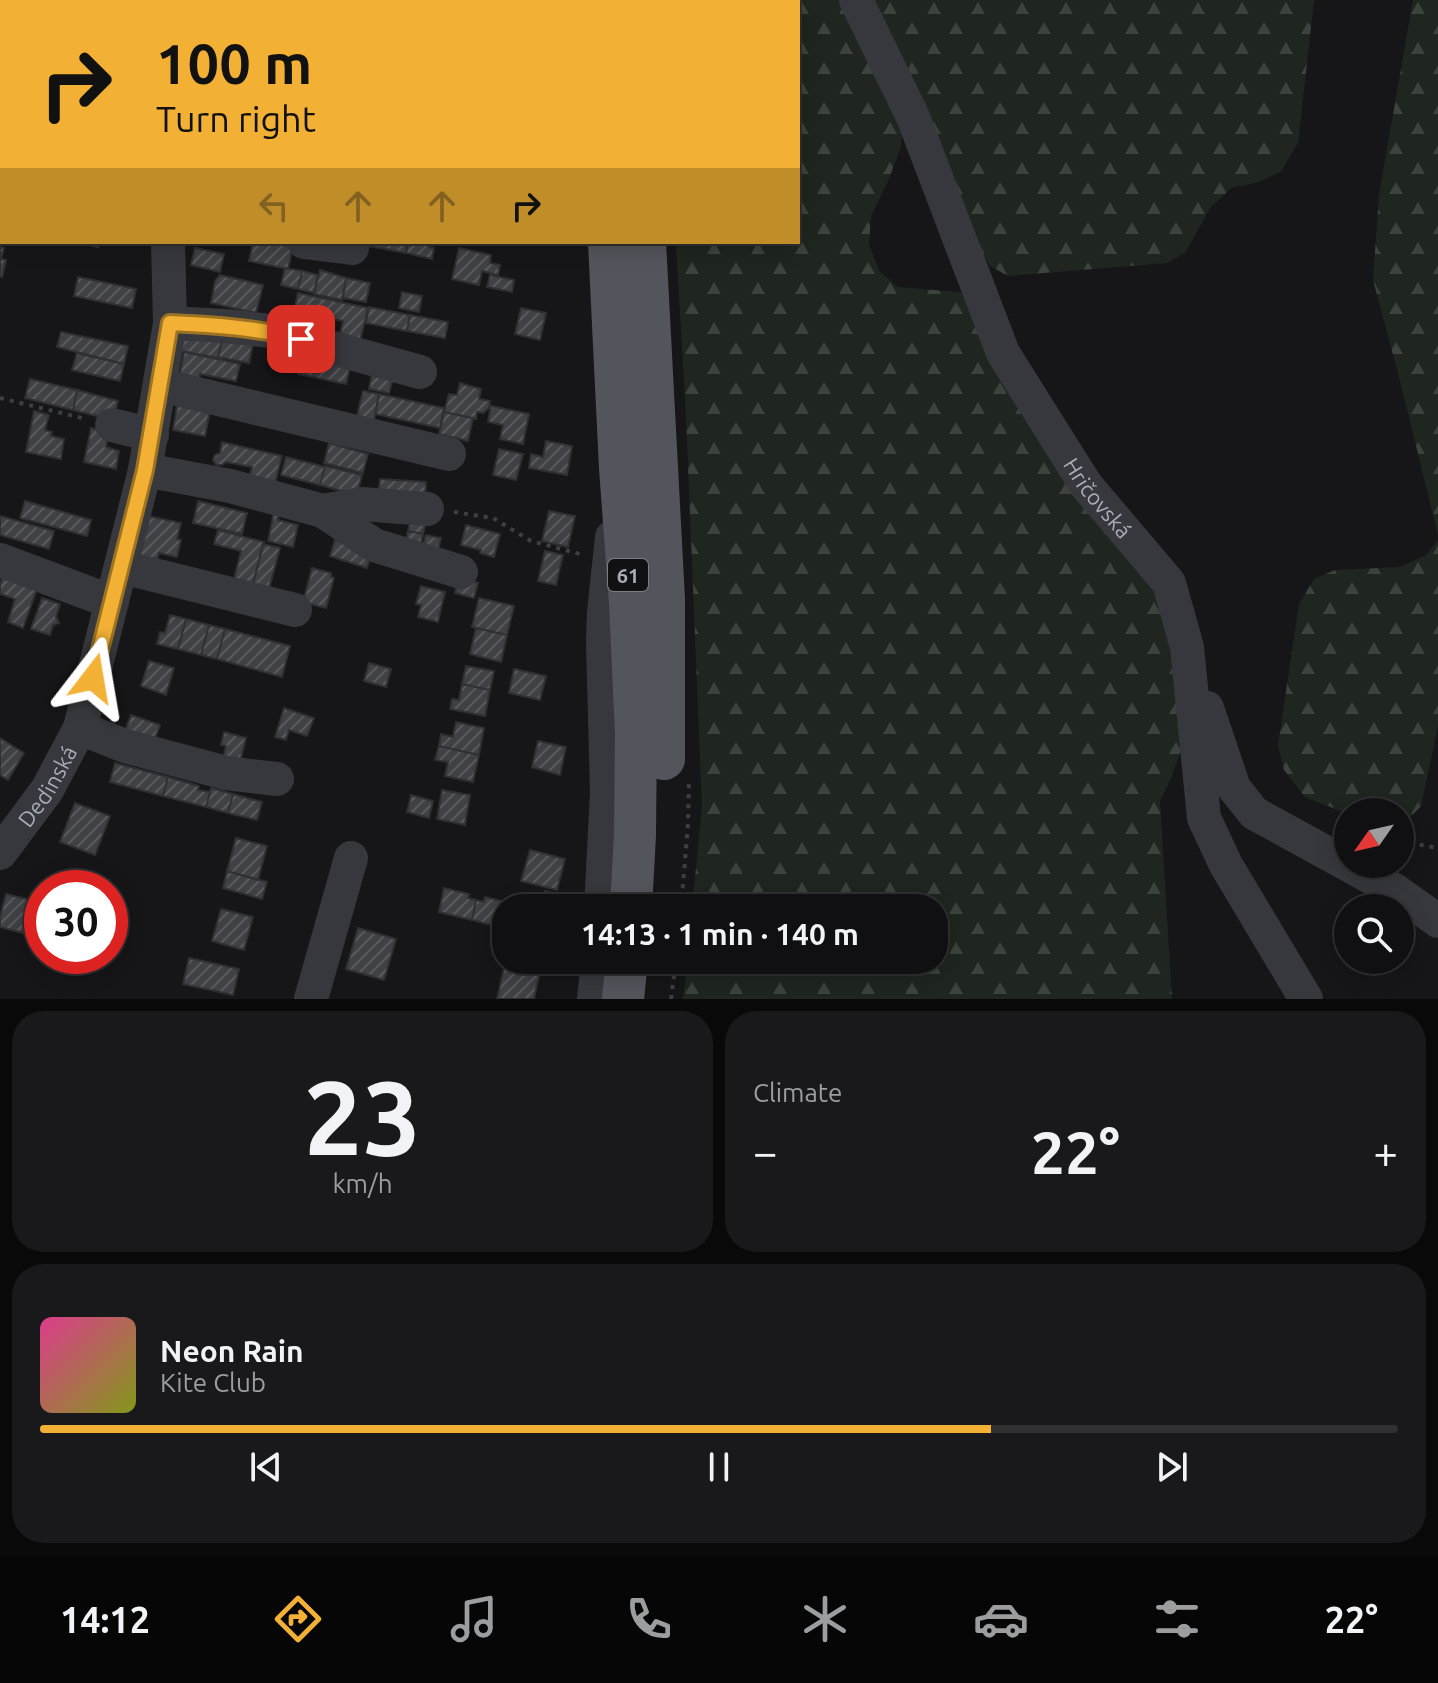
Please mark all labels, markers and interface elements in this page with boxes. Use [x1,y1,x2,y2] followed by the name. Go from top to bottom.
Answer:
[24,32,128,136] icon: right
[156,32,312,95] text: 100 m
[156,98,316,139] text: Turn right
[252,184,296,228] icon: left
[336,184,380,228] icon: ahead
[420,184,464,228] icon: ahead
[504,184,548,228] icon: right
[267,305,335,373] pin
[279,317,323,361] icon: arrive
[1059,453,1137,542] street label: Hričovská
[608,559,648,591] road number: 61
[51,636,135,720] position arrow
[12,741,81,831] street label: Dedinská
[1334,798,1414,878] north arrow
[1334,798,1414,974] map controls
[24,870,128,974] speed limit sign: 30
[1334,894,1414,974] button: search
[581,917,859,951] text: 14:13 · 1 min · 140 m
[304,1058,421,1175] text: 23
[753,1078,842,1107] text: Climate
[1031,1118,1120,1185] text: 22°
[753,1127,778,1176] text: −
[1373,1127,1398,1176] text: +
[332,1169,393,1198] text: km/h
[160,1334,304,1368] text: Neon Rain
[160,1368,266,1397] text: Kite Club
[244,1445,288,1489] icon: previous
[697,1445,741,1489] icon: pause
[1150,1445,1194,1489] icon: next
[270,1591,326,1647] icon: directions
[446,1591,502,1647] icon: music
[621,1591,677,1647] icon: phone
[797,1591,853,1647] icon: climate
[973,1591,1029,1647] icon: car
[1149,1591,1205,1647] icon: filters
[60,1599,150,1640] text: 14:12
[1325,1599,1378,1640] text: 22°

